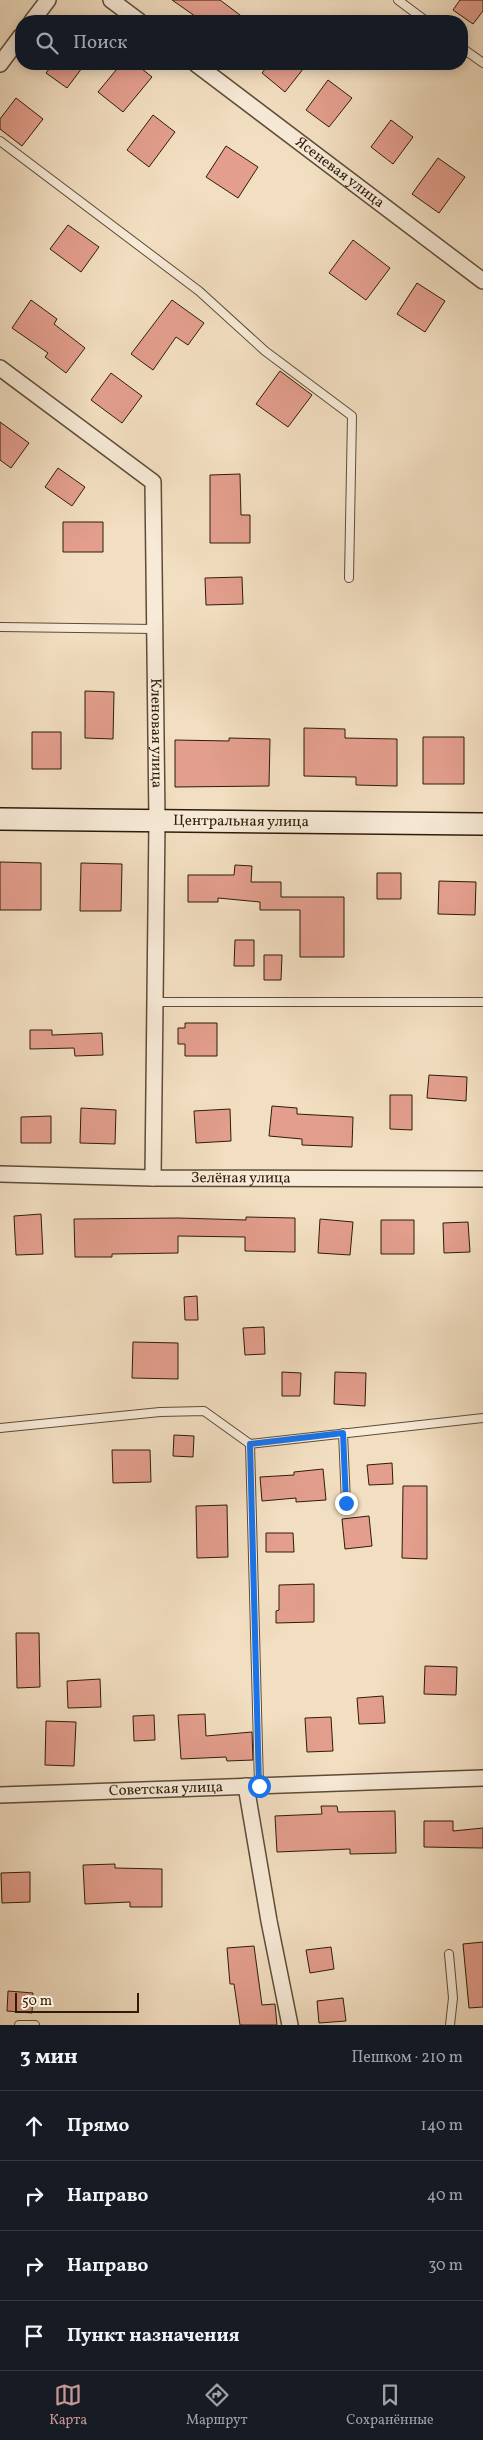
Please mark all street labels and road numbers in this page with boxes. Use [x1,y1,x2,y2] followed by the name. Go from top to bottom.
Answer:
[291,132,389,213] street label: Ясеневая улица
[145,678,167,788] street label: Кленовая улица
[173,810,309,833] street label: Центральная улица
[191,1168,291,1189] street label: Зелёная улица
[108,1777,223,1802] street label: Советская улица

